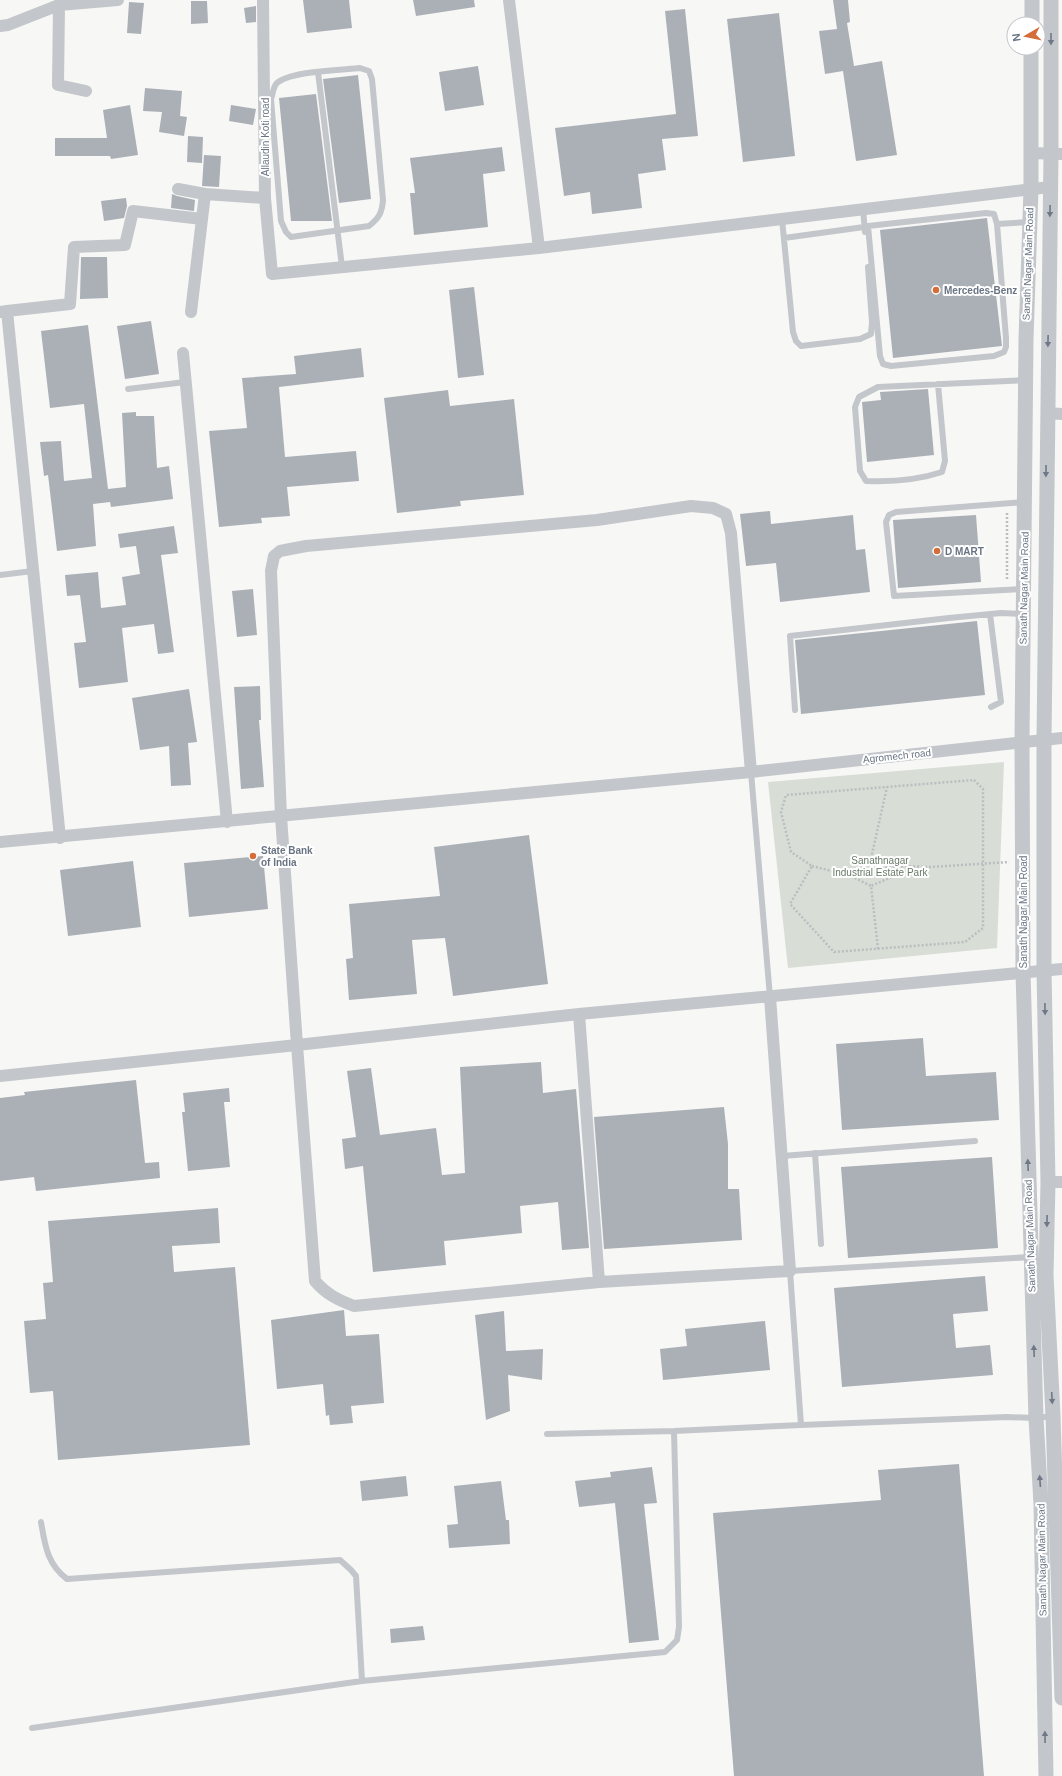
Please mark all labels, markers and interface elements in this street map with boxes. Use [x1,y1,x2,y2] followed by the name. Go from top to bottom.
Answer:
[1006,16,1046,56] north arrow
[1010,33,1023,42] text: N
[1048,33,1054,46] one-way arrow
[260,98,271,176] street label: Allaudin Koti road
[1047,205,1053,218] one-way arrow
[1021,207,1035,321] street label: Sanath Nagar Main Road
[931,285,941,295] marker: Mercedes-Benz
[944,285,1017,296] place label: Mercedes-Benz
[1045,335,1051,348] one-way arrow
[1043,465,1049,478] one-way arrow
[1018,531,1030,645] street label: Sanath Nagar Main Road
[932,546,942,556] marker: D MART
[945,546,984,557] place label: D MART
[862,747,932,765] street label: Agromech road
[261,845,313,868] place label: State Bank of India
[248,851,258,861] marker: State Bank of India
[832,855,929,878] park label: Sanathnagar Industrial Estate Park
[1018,856,1029,968] street label: Sanath Nagar Main Road
[1041,1003,1048,1015] one-way arrow
[1025,1158,1031,1171] one-way arrow
[1023,1179,1037,1293] street label: Sanath Nagar Main Road
[1044,1215,1050,1228] one-way arrow
[1031,1344,1037,1357] one-way arrow
[1049,1392,1056,1404] one-way arrow
[1036,1475,1043,1487] one-way arrow
[1036,1503,1048,1617] street label: Sanath Nagar Main Road
[1042,1730,1048,1743] one-way arrow

